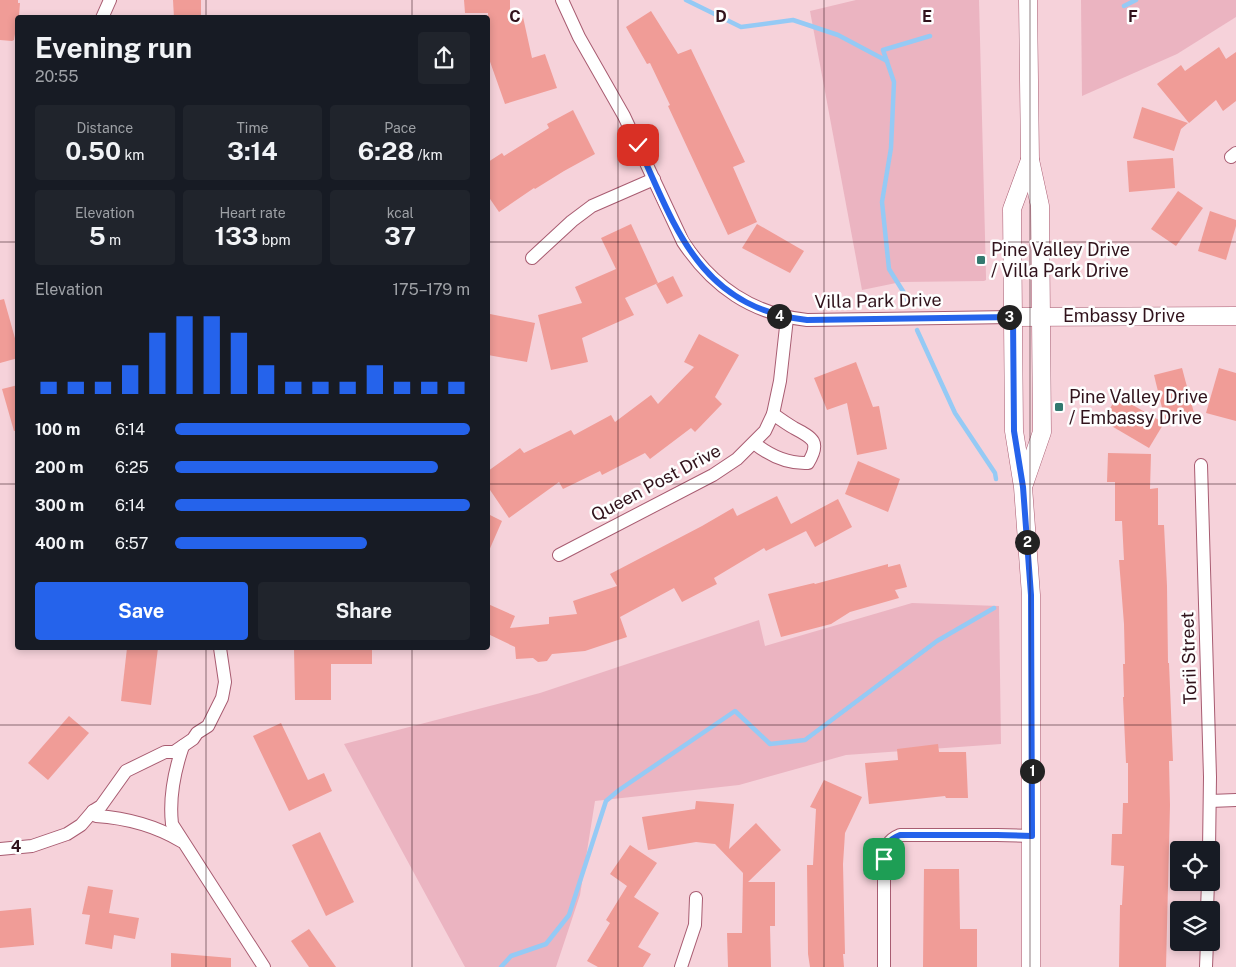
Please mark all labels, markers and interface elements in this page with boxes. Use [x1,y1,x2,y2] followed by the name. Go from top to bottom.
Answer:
[509,7,521,26] text: C
[715,7,727,26] text: D
[922,7,932,26] text: E
[1128,7,1138,26] text: F
[35,31,192,64] text: Evening run
[418,32,470,84] button: share
[35,67,78,86] text: 20:55
[76,120,133,136] text: Distance
[237,120,268,136] text: Time
[384,120,416,136] text: Pace
[617,124,659,166] pin
[624,131,652,159] icon: check
[65,136,121,166] text: 0.50
[227,136,278,166] text: 3:14
[358,136,414,166] text: 6:28
[121,147,144,163] text: km
[414,147,443,163] text: /km
[75,205,135,221] text: Elevation
[219,205,286,221] text: Heart rate
[387,205,414,221] text: kcal
[89,221,106,251] text: 5
[214,221,258,251] text: 133
[384,221,416,251] text: 37
[106,232,121,248] text: m
[258,232,291,248] text: bpm
[991,239,1130,281] place label: Pine Valley Drive / Villa Park Drive
[975,254,987,266] marker: Pine Valley Drive / Villa Park Drive
[35,280,103,299] text: Elevation
[392,280,470,299] text: 175–179 m
[814,289,942,312] street label: Villa Park Drive
[766,304,792,328] pin: 4
[996,304,1022,330] pin: 3
[1063,305,1185,326] street label: Embassy Drive
[775,308,784,324] text: 4
[1005,309,1014,325] text: 3
[1069,386,1208,428] place label: Pine Valley Drive / Embassy Drive
[1053,401,1065,413] marker: Pine Valley Drive / Embassy Drive
[35,420,80,439] text: 100 m
[115,420,145,439] text: 6:14
[587,440,724,526] street label: Queen Post Drive
[35,458,84,477] text: 200 m
[115,458,149,477] text: 6:25
[35,496,84,515] text: 300 m
[115,496,145,515] text: 6:14
[1014,530,1040,554] pin: 2
[35,534,84,553] text: 400 m
[115,534,148,553] text: 6:57
[1023,534,1032,550] text: 2
[35,582,248,640] button: Save
[258,582,470,640] button: Share
[1176,611,1201,705] street label: Torii Street
[1020,758,1044,784] pin: 1
[1030,763,1036,779] text: 1
[11,837,22,856] text: 4
[863,838,905,880] pin
[1170,841,1220,951] map controls
[1170,841,1220,891] button: locate
[870,845,898,873] icon: arrive
[1170,901,1220,951] button: layers

